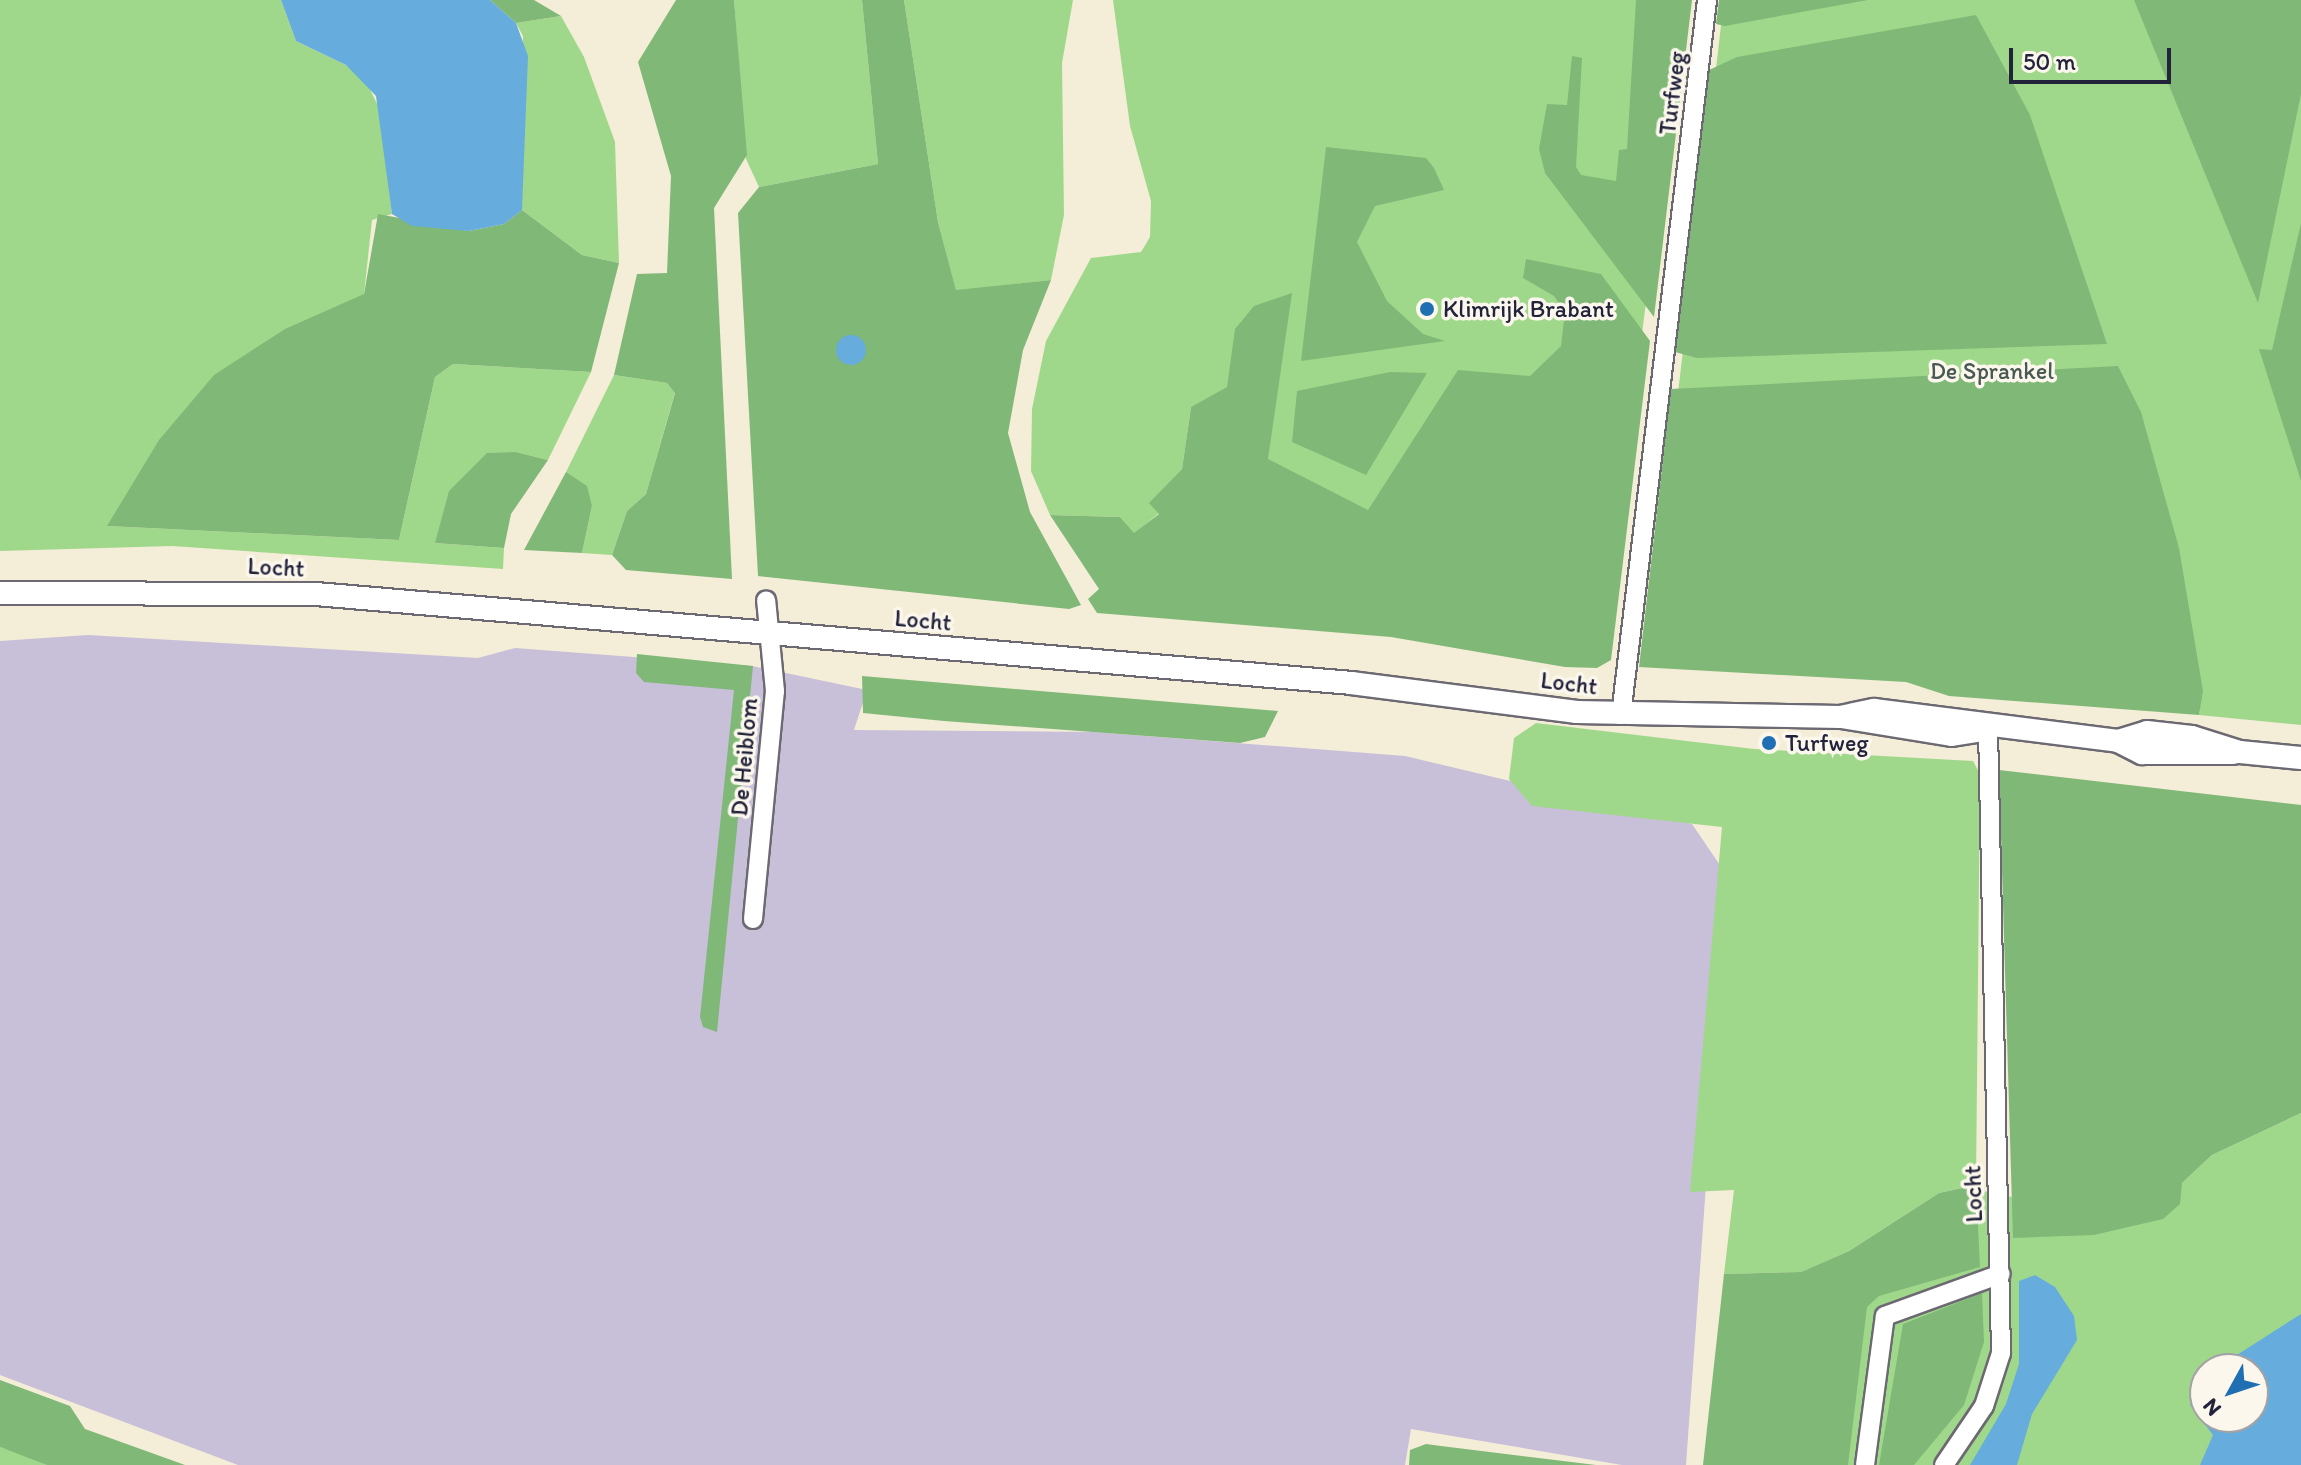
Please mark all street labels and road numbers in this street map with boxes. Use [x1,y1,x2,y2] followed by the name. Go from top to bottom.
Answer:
[1653,50,1691,136] street label: Turfweg
[247,551,305,583] street label: Locht
[893,603,953,637] street label: Locht
[1539,665,1599,701] street label: Locht
[724,697,764,817] street label: De Heiblom
[1958,1165,1988,1223] street label: Locht

